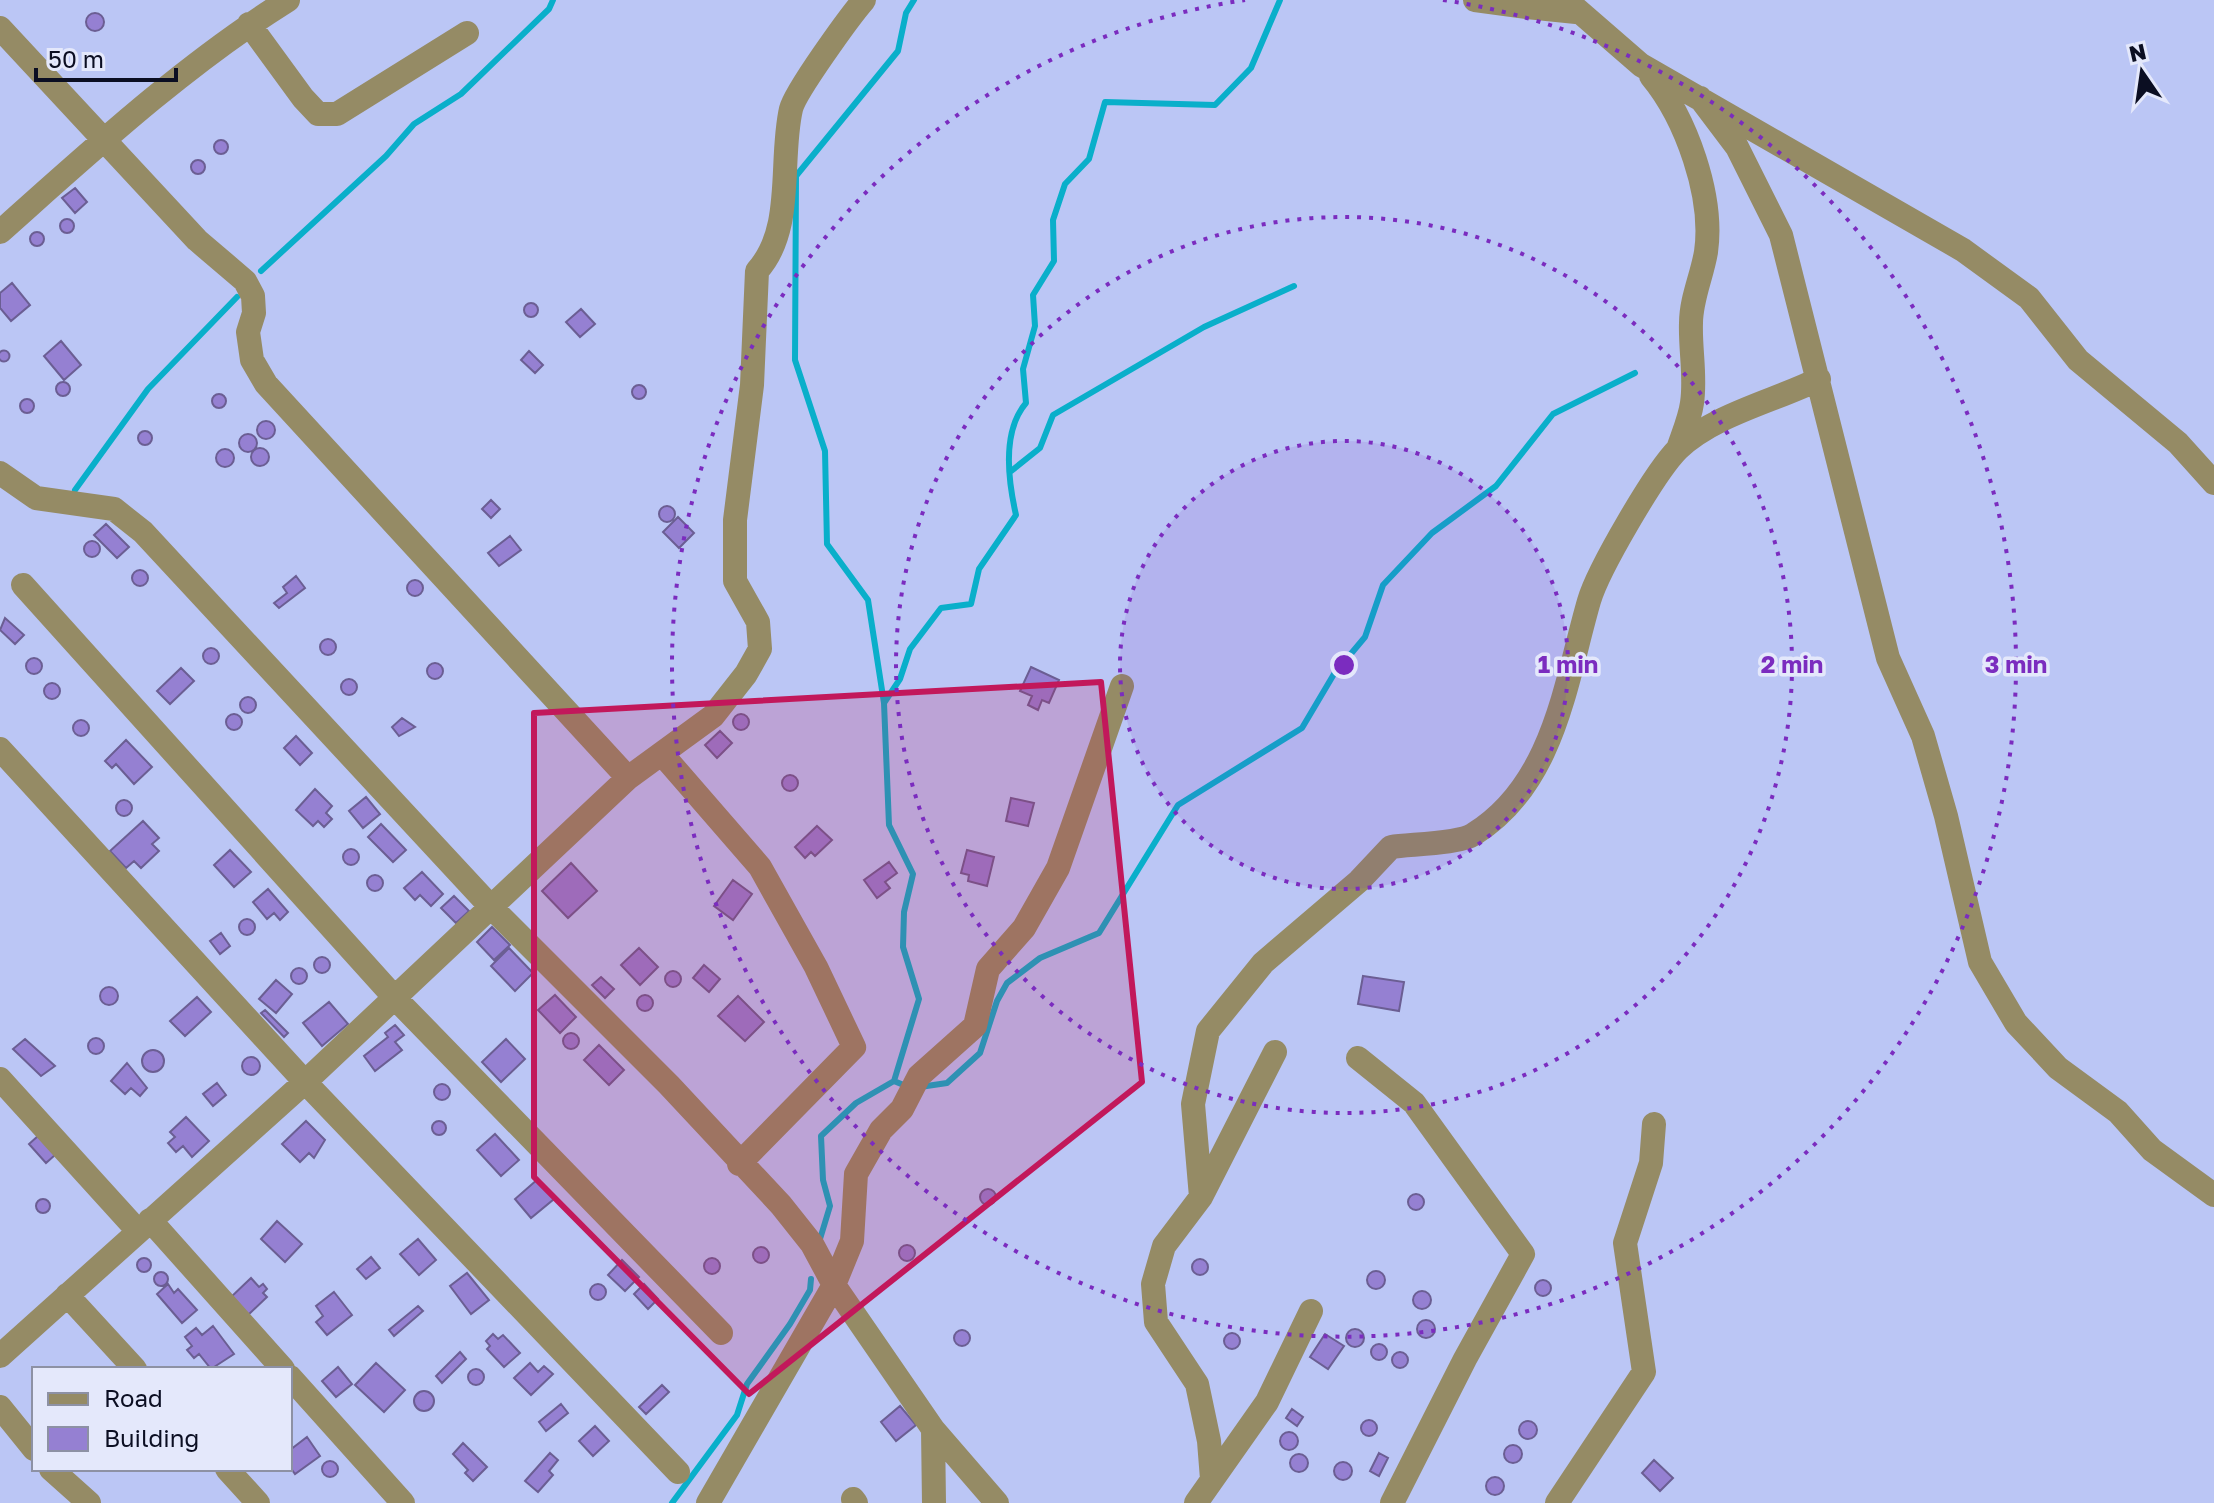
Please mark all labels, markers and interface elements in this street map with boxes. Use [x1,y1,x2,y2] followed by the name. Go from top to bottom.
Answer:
[36,32,176,82] scale bar
[2102,32,2182,112] north arrow
[2126,37,2149,67] text: N
[48,44,104,73] text: 50 m
[1538,649,1598,678] text: 1 min
[1761,649,1823,678] text: 2 min
[1985,649,2047,678] text: 3 min
[1330,651,1358,679] centre of rings
[32,1367,292,1471] legend
[104,1383,163,1412] text: Road
[104,1423,199,1452] text: Building

